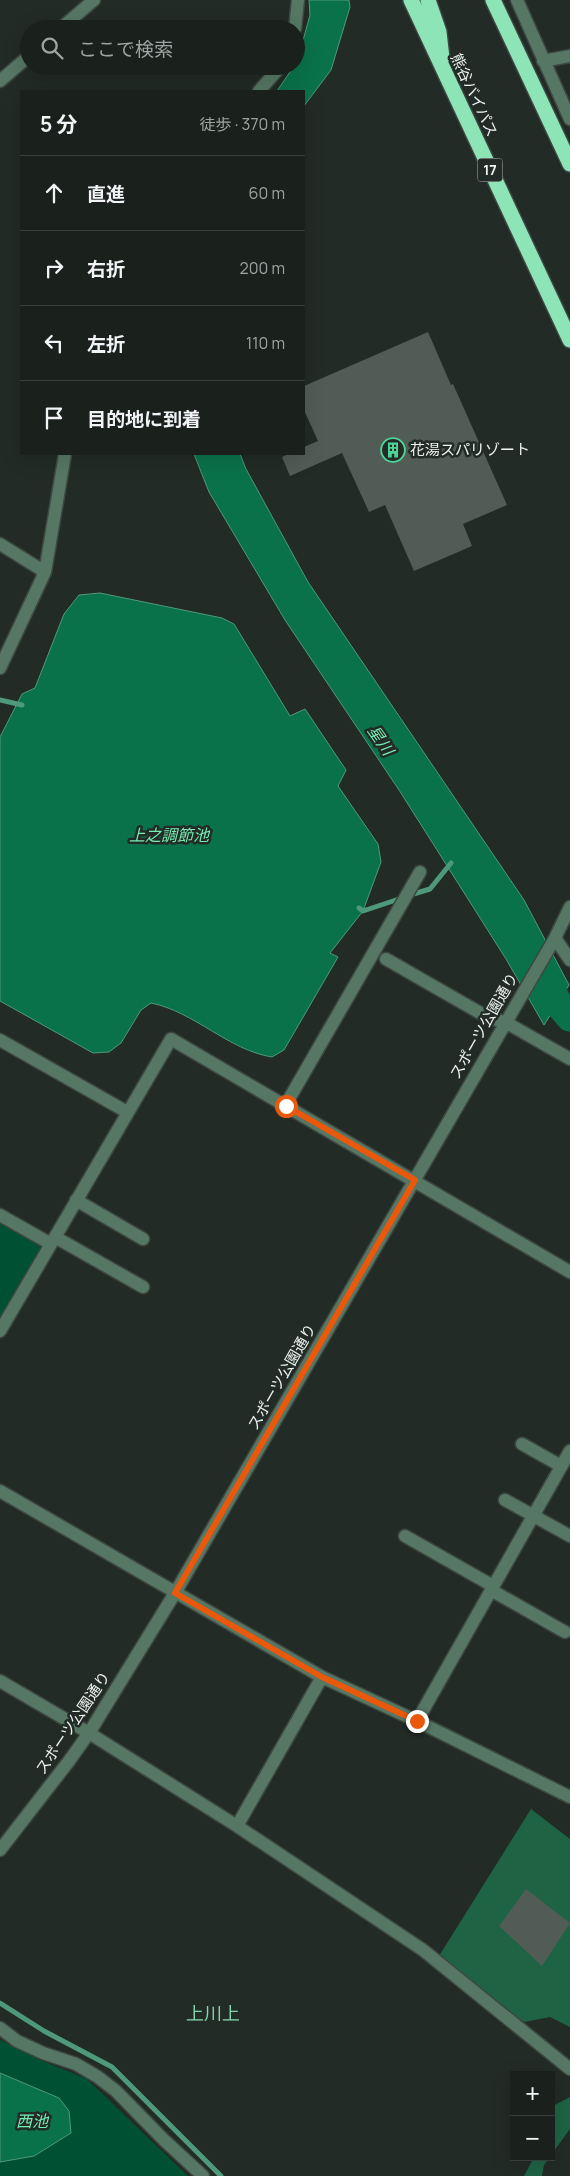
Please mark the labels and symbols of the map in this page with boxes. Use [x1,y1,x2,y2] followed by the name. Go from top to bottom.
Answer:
[446,50,503,140] street label: 熊谷バイパス
[478,158,502,182] road number: 17
[380,437,406,463] building icon: 花湯スパリゾート
[410,439,530,460] place label: 花湯スパリゾート
[363,721,400,761] water label: 星川
[129,824,211,846] water label: 上之調節池
[445,969,523,1083] street label: スポーツ公園通り
[275,1095,298,1118] route start
[243,1320,321,1434] street label: スポーツ公園通り
[30,1667,115,1778] street label: スポーツ公園通り
[406,1710,429,1733] route end
[186,2001,240,2025] district label: 上川上
[16,2110,50,2132] water label: 西池

